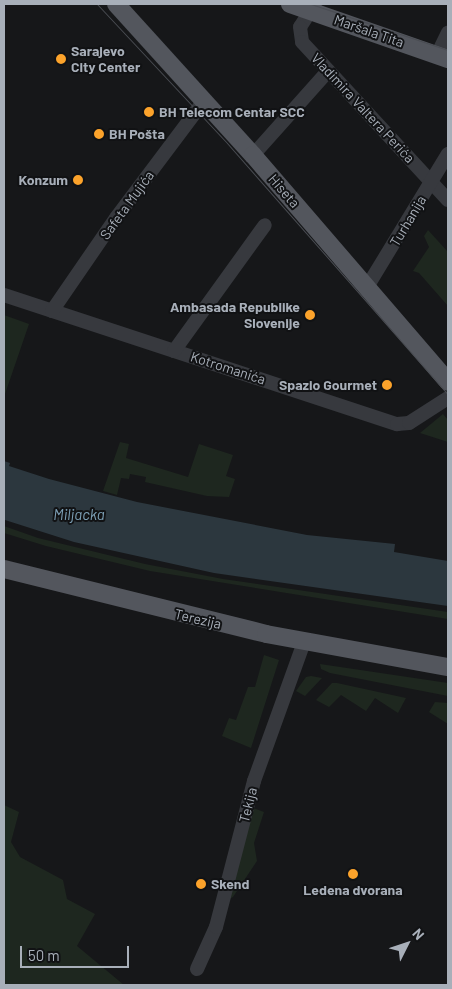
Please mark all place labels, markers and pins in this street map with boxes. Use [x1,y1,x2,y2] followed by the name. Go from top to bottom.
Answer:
[71,43,140,75] place label: Sarajevo City Center
[55,53,67,65] marker: Sarajevo City Center
[159,104,305,120] place label: BH Telecom Centar SCC
[143,106,155,118] marker: BH Telecom Centar SCC
[109,126,165,142] place label: BH Pošta
[93,128,105,140] marker: BH Pošta
[19,172,68,188] place label: Konzum
[72,174,84,186] marker: Konzum
[170,299,300,332] place label: Ambasada Republike Slovenije
[304,309,316,321] marker: Ambasada Republike Slovenije
[279,377,377,393] place label: Spazio Gourmet
[381,379,393,391] marker: Spazio Gourmet
[347,868,359,880] marker: Ledena dvorana
[211,876,249,892] place label: Skend
[195,878,207,890] marker: Skend
[303,882,403,898] place label: Ledena dvorana

